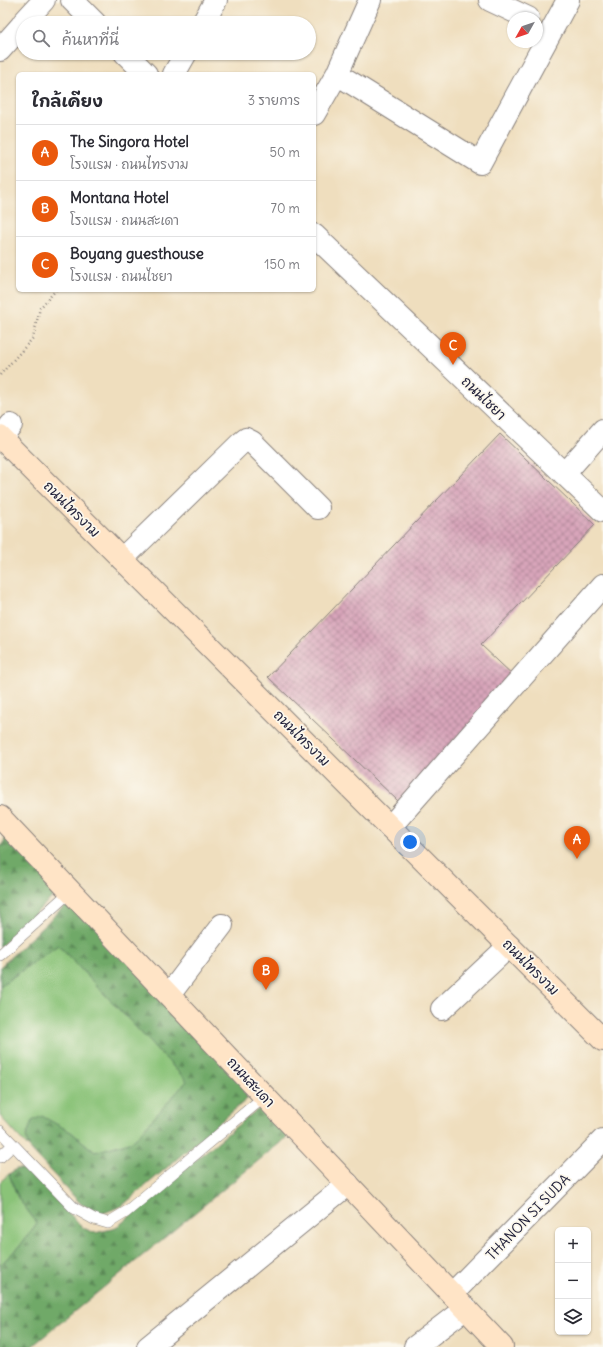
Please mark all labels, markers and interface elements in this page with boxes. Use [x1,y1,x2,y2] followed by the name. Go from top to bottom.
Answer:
[507,12,543,48] north arrow
[16,16,316,60] search box
[30,27,52,49] icon: search
[62,30,119,49] text: ค้นหาที่นี่
[32,90,103,112] text: ใกล้เคียง
[248,92,300,109] text: 3 รายการ
[70,132,189,151] text: The Singora Hotel
[41,144,49,161] text: A
[269,144,300,161] text: 50 m
[70,156,189,173] text: โรงแรม · ถนนไทรงาม
[70,188,169,207] text: Montana Hotel
[41,200,49,217] text: B
[271,200,300,217] text: 70 m
[70,212,179,229] text: โรงแรม · ถนนสะเดา
[70,244,204,263] text: Boyang guesthouse
[41,256,49,273] text: C
[264,256,300,273] text: 150 m
[70,268,173,285] text: โรงแรม · ถนนไชยา
[440,332,466,365] pin: C
[458,372,510,424] street label: ถนนไชยา
[40,477,104,541] street label: ถนนไทรงาม
[270,706,334,770] street label: ถนนไทรงาม
[564,826,590,859] pin: A
[400,832,420,852] your location
[499,935,563,999] street label: ถนนไทรงาม
[253,957,279,990] pin: B
[223,1053,279,1111] street label: ถนนสะเดา
[482,1170,574,1264] street label: THANON SI SUDA
[555,1227,591,1335] map controls
[555,1227,591,1263] button: +
[555,1263,591,1299] button: −
[555,1299,591,1335] button: layers

